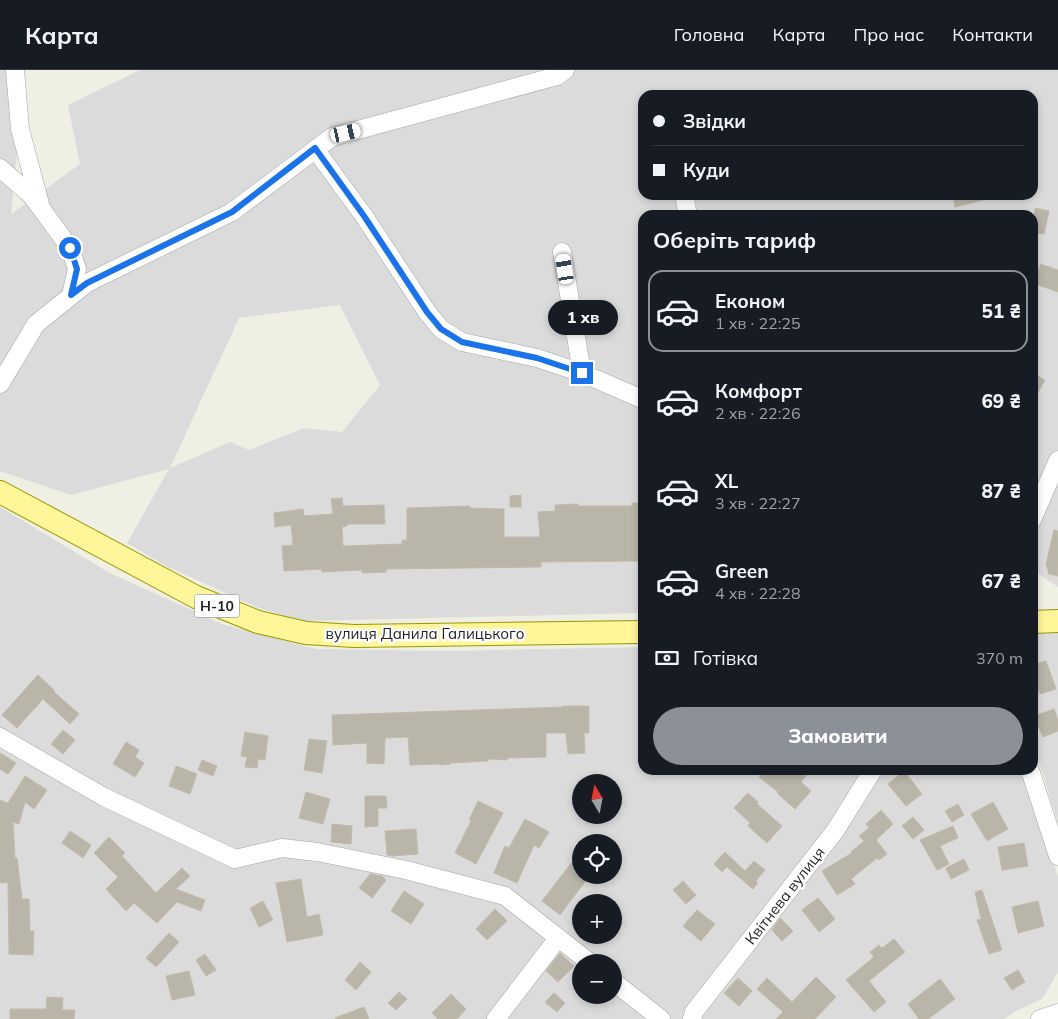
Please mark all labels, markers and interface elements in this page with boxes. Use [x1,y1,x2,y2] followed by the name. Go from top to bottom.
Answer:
[25,20,99,50] text: Карта
[674,23,745,46] text: Головна
[773,23,826,46] text: Карта
[854,23,924,46] text: Про нас
[952,23,1033,46] text: Контакти
[683,109,746,133] text: Звідки
[329,122,362,144] car
[683,158,730,182] text: Куди
[653,226,816,254] text: Оберіть тариф
[59,237,81,259] route start
[555,253,574,285] car
[655,289,700,334] icon: car
[715,289,785,313] text: Економ
[981,299,1021,323] text: 51 ₴
[547,300,617,336] callout: 1 хв
[567,307,599,327] text: 1 хв
[715,313,801,333] text: 1 хв · 22:25
[571,362,593,384] route end
[655,379,700,424] icon: car
[715,379,802,403] text: Комфорт
[981,389,1021,413] text: 69 ₴
[715,403,801,423] text: 2 хв · 22:26
[655,469,700,514] icon: car
[715,469,738,493] text: XL
[981,479,1021,503] text: 87 ₴
[715,493,801,513] text: 3 хв · 22:27
[655,559,700,604] icon: car
[715,559,769,583] text: Green
[981,569,1021,593] text: 67 ₴
[715,583,801,603] text: 4 хв · 22:28
[194,594,240,618] road number: Н-10
[326,624,524,643] street label: вулиця Данила Галицького
[653,644,681,672] icon: cash
[693,646,758,670] text: Готівка
[976,648,1023,668] text: 370 m
[653,707,1023,765] button: Замовити
[572,774,622,824] north arrow
[572,774,622,1004] map controls
[572,834,622,884] button: locate
[741,843,829,948] street label: Квітнева вулиця
[572,894,622,944] button: +
[572,954,622,1004] button: −

